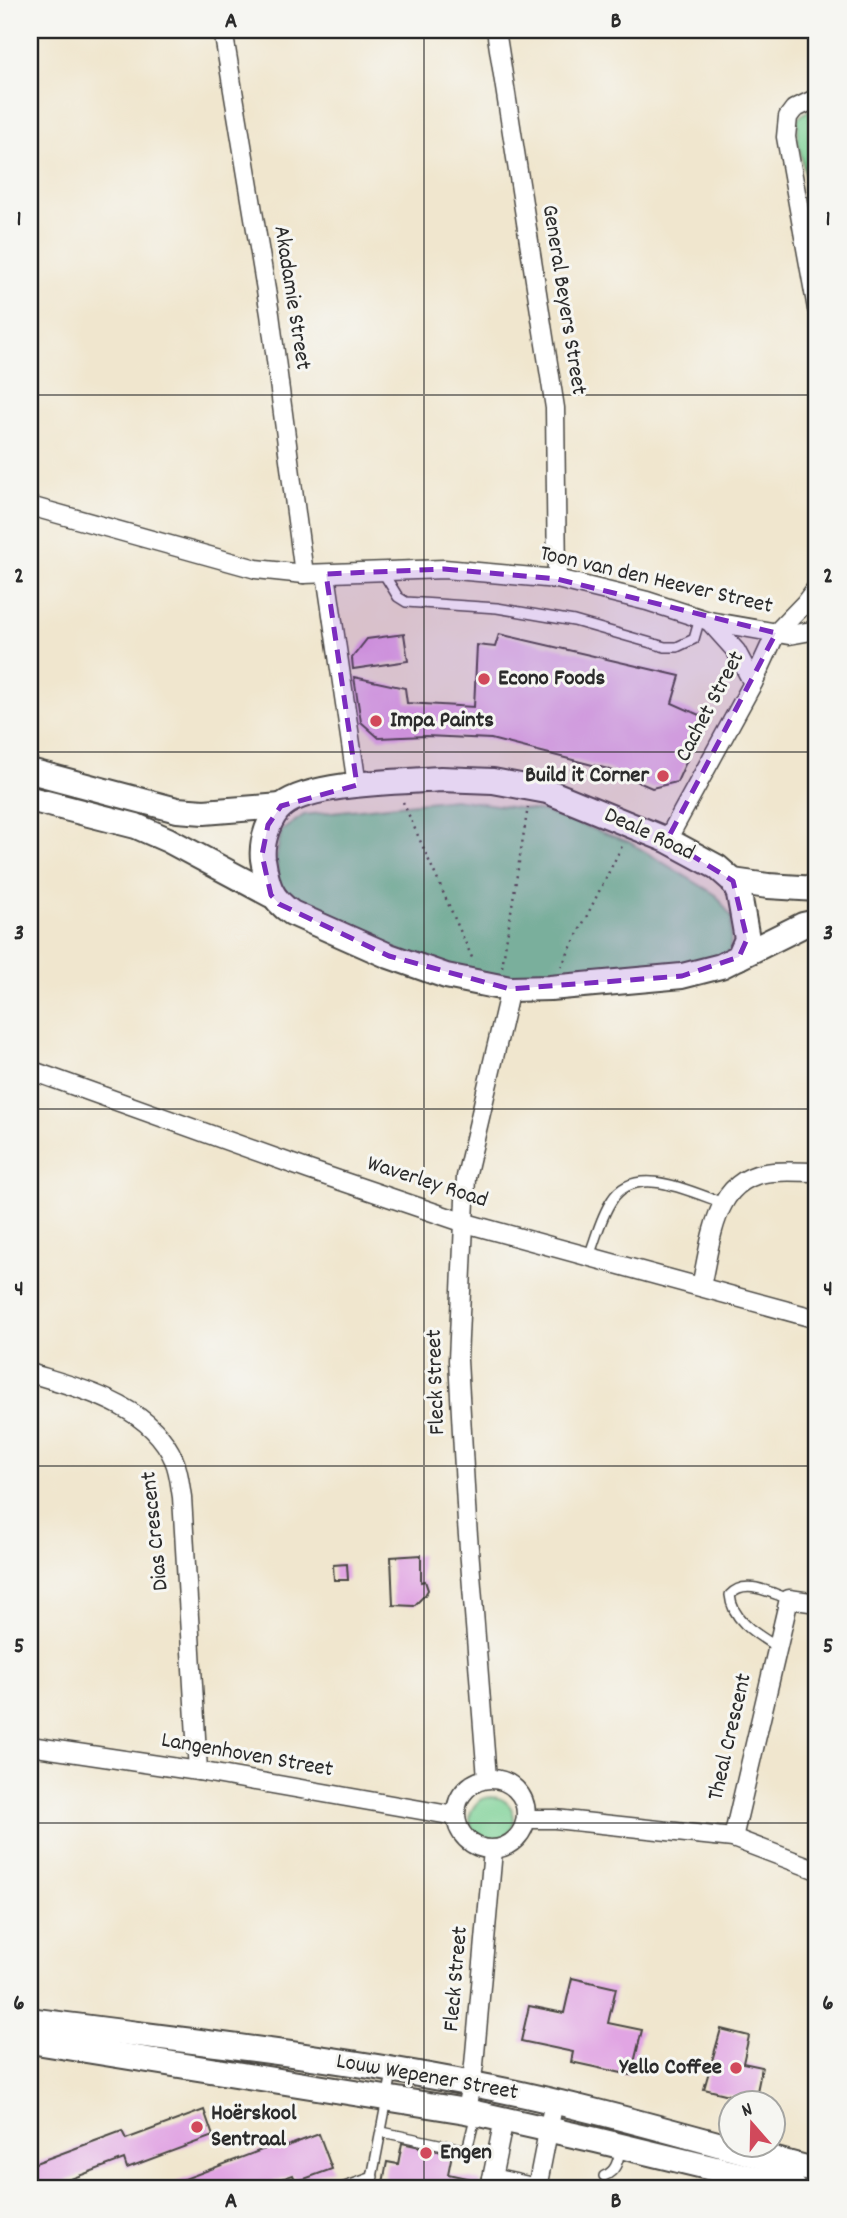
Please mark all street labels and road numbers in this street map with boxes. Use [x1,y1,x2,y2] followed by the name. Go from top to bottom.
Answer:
[532,202,594,398] street label: General Beyers Street
[263,223,319,373] street label: Akadamie Street
[536,538,776,624] street label: Toon van den Heever Street
[668,646,754,768] street label: Cachet Street
[598,800,700,870] street label: Deale Road
[362,1148,492,1218] street label: Waverley Road
[419,1329,455,1435] street label: Fleck Street
[133,1470,179,1592] street label: Dias Crescent
[700,1670,762,1804] street label: Theal Crescent
[159,1725,335,1787] street label: Langenhoven Street
[436,1925,478,2033] street label: Fleck Street
[333,2046,521,2110] street label: Louw Wepener Street

